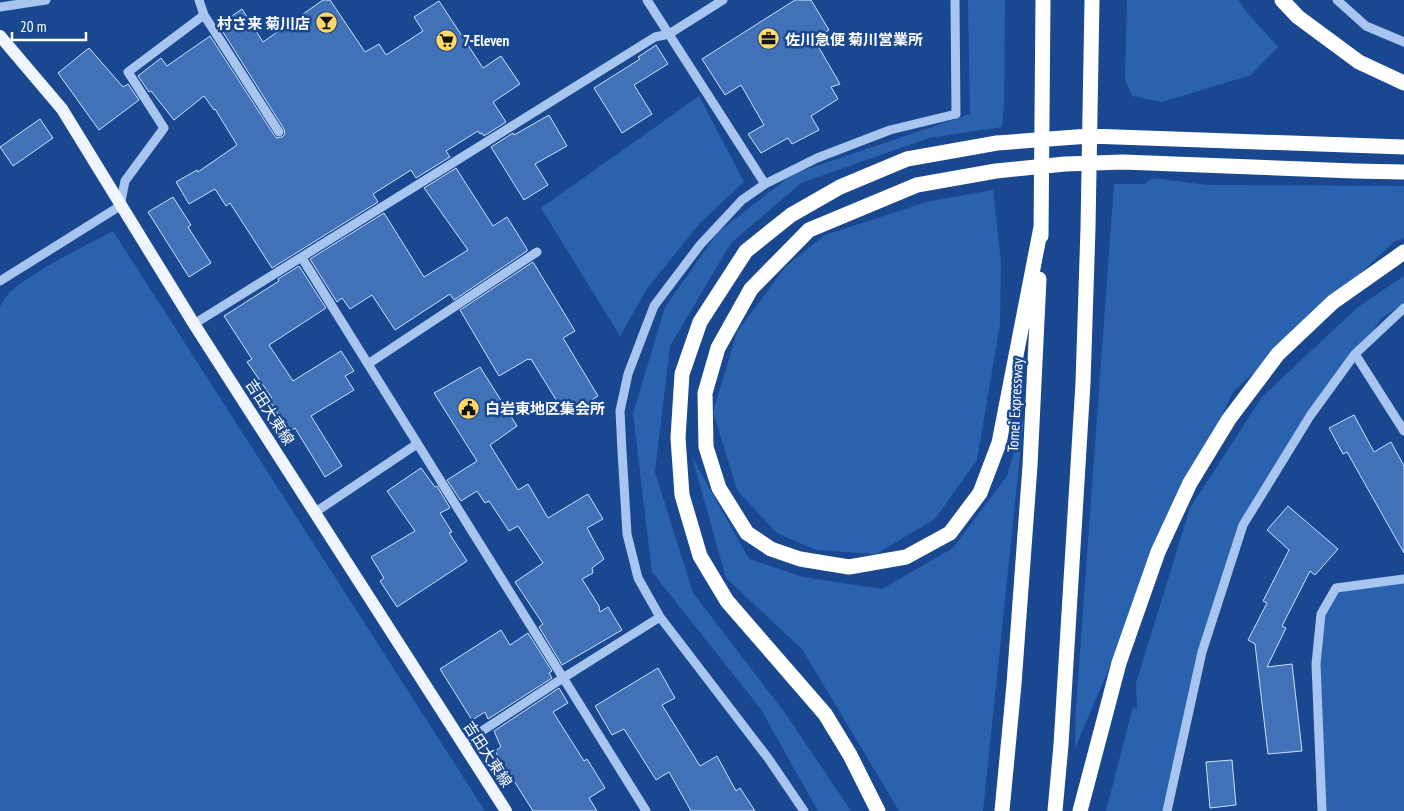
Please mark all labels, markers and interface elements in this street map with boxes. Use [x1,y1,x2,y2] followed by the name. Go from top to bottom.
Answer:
[12,10,86,42] scale bar
[314,11,338,35] bar icon: 村さ来 菊川店
[217,14,310,33] place label: 村さ来 菊川店
[20,17,46,36] text: 20 m
[757,27,781,51] office icon: 佐川急便 菊川営業所
[435,28,459,52] supermarket icon: 7-Eleven
[785,30,923,49] place label: 佐川急便 菊川営業所
[463,31,510,50] place label: 7-Eleven
[1003,357,1027,452] street label: Tomei Expressway
[242,375,298,449] street label: 吉田大東線
[457,396,481,420] public building icon: 白岩東地区集会所
[485,399,605,418] place label: 白岩東地区集会所
[460,717,516,791] street label: 吉田大東線

